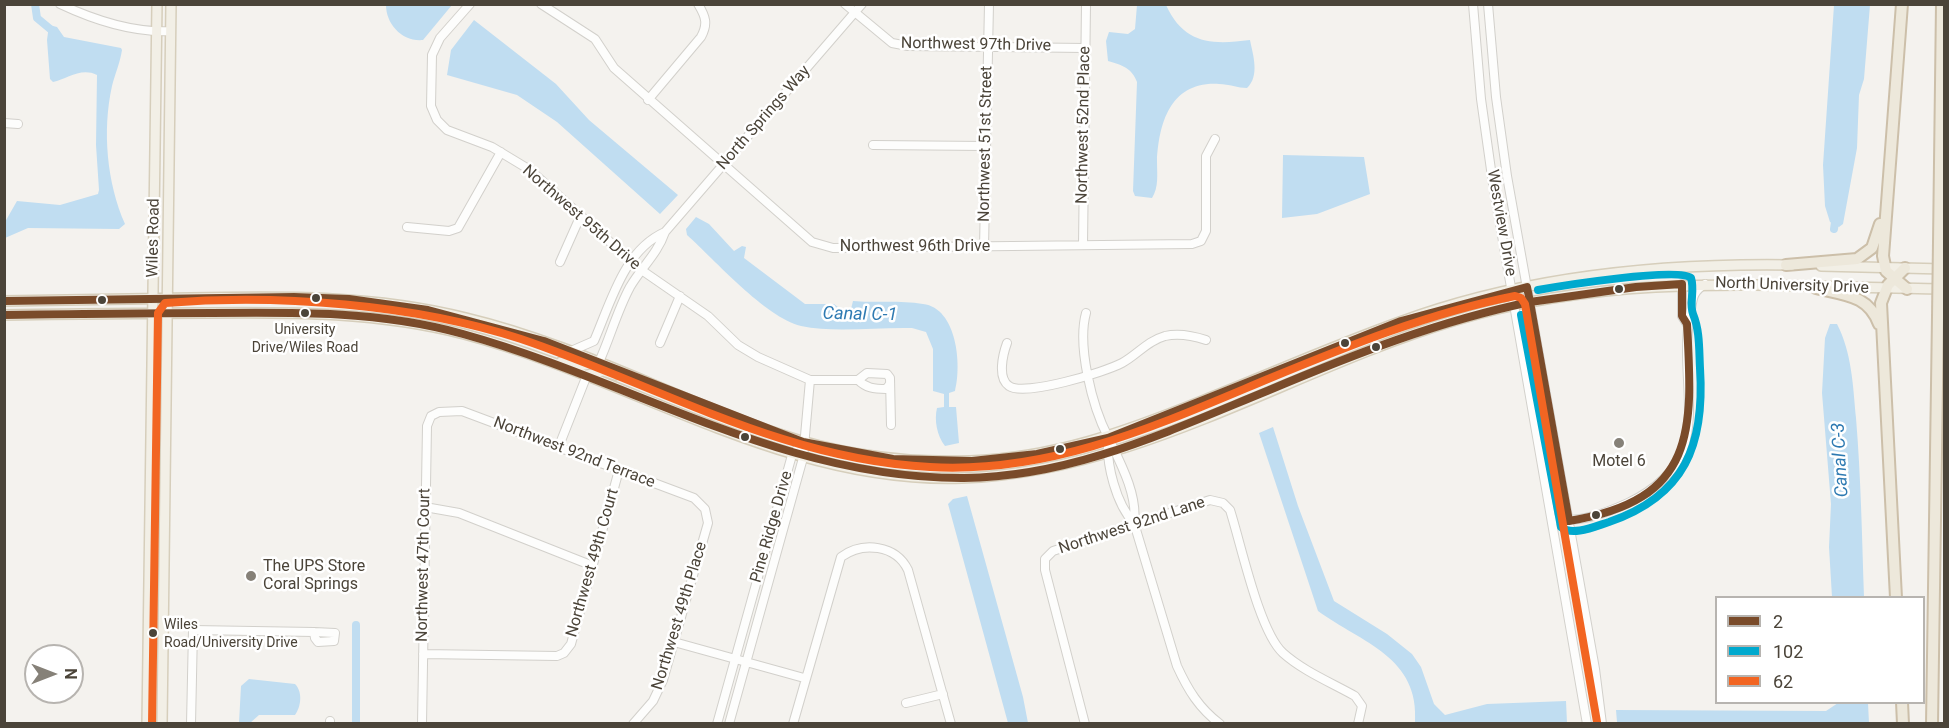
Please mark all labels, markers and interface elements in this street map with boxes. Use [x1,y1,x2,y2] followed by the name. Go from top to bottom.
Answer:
[901,34,1051,56] street label: Northwest 97th Drive
[1073,46,1095,204] street label: Northwest 52nd Place
[713,62,815,174] street label: North Springs Way
[975,66,997,222] street label: Northwest 51st Street
[518,161,644,275] street label: Northwest 95th Drive
[1482,168,1520,278] street label: Westview Drive
[144,198,164,278] street label: Wiles Road
[840,237,990,257] street label: Northwest 96th Drive
[1715,274,1869,298] street label: North University Drive
[1613,283,1625,295] unlabelled marker
[310,292,322,304] unlabelled marker
[96,294,108,306] unlabelled marker
[822,304,898,326] water label: Canal C-1
[299,307,311,319] marker: University Drive/Wiles Road
[252,322,358,354] place label: University Drive/Wiles Road
[1339,337,1351,349] unlabelled marker
[1370,341,1382,353] unlabelled marker
[490,413,658,493] street label: Northwest 92nd Terrace
[1828,422,1854,498] water label: Canal C-3
[739,431,751,443] unlabelled marker
[1612,436,1626,450] marker: Motel 6
[1054,443,1066,455] unlabelled marker
[1592,452,1646,472] place label: Motel 6
[747,469,797,585] street label: Pine Ridge Drive
[563,486,623,640] street label: Northwest 49th Court
[413,488,435,642] street label: Northwest 47th Court
[1056,493,1208,559] street label: Northwest 92nd Lane
[1590,509,1602,521] unlabelled marker
[648,540,712,692] street label: Northwest 49th Place
[263,557,365,595] place label: The UPS Store Coral Springs
[244,569,258,583] marker: The UPS Store Coral Springs
[1715,596,1925,704] legend
[1773,611,1783,632] text: 2
[164,617,298,650] place label: Wiles Road/University Drive
[147,627,159,639] marker: Wiles Road/University Drive
[1773,641,1803,662] text: 102
[24,644,84,704] north arrow
[61,668,80,680] text: N
[1773,671,1793,692] text: 62

